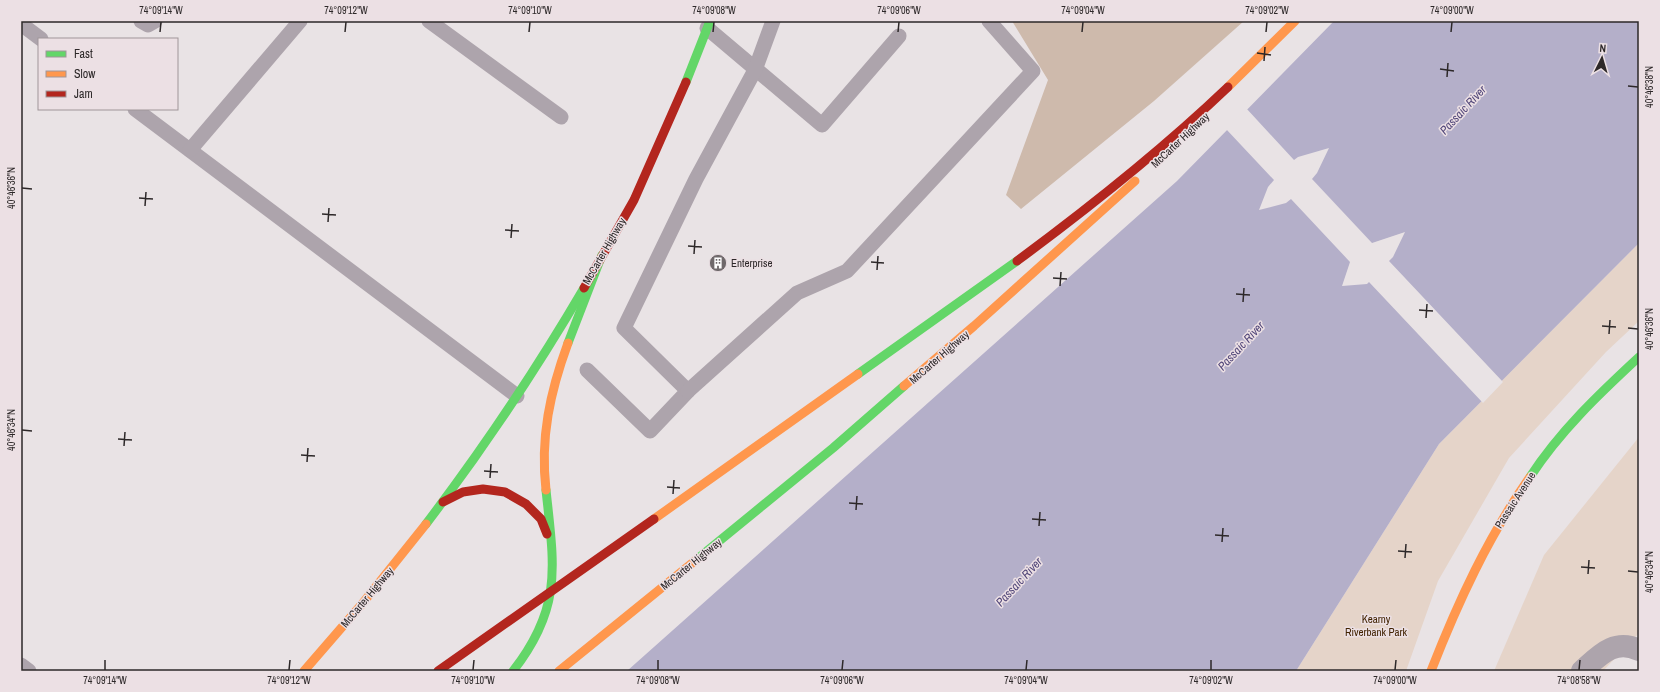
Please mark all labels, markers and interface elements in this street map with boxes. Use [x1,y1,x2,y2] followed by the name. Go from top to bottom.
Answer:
[139,4,183,17] text: 74°09'14"W
[324,4,368,17] text: 74°09'12"W
[508,4,552,17] text: 74°09'10"W
[692,4,736,17] text: 74°09'08"W
[877,4,921,17] text: 74°09'06"W
[1061,4,1105,17] text: 74°09'04"W
[1245,4,1289,17] text: 74°09'02"W
[1430,4,1474,17] text: 74°09'00"W
[38,38,178,110] legend
[1582,38,1622,78] north arrow
[1599,41,1607,55] text: N
[74,46,93,62] text: Fast
[74,66,96,82] text: Slow
[1643,66,1656,108] text: 40°46'38"N
[1436,82,1490,138] water label: Passaic River
[74,86,93,102] text: Jam
[1148,109,1212,171] street label: McCarter Highway
[5,167,18,209] text: 40°46'36"N
[579,215,629,287] street label: McCarter Highway
[708,253,728,273] building icon: Enterprise
[731,256,773,270] place label: Enterprise
[1643,308,1656,350] text: 40°46'36"N
[1214,318,1268,374] water label: Passaic River
[906,327,972,387] street label: McCarter Highway
[5,409,18,451] text: 40°46'34"N
[1492,469,1538,531] street label: Passaic Avenue
[658,535,725,593] street label: McCarter Highway
[1643,551,1656,593] text: 40°46'34"N
[992,554,1046,610] water label: Passaic River
[338,564,397,630] street label: McCarter Highway
[1345,612,1408,639] park label: Kearny Riverbank Park
[83,674,127,687] text: 74°09'14"W
[267,674,311,687] text: 74°09'12"W
[451,674,495,687] text: 74°09'10"W
[636,674,680,687] text: 74°09'08"W
[820,674,864,687] text: 74°09'06"W
[1004,674,1048,687] text: 74°09'04"W
[1189,674,1233,687] text: 74°09'02"W
[1373,674,1417,687] text: 74°09'00"W
[1557,674,1601,687] text: 74°08'58"W

